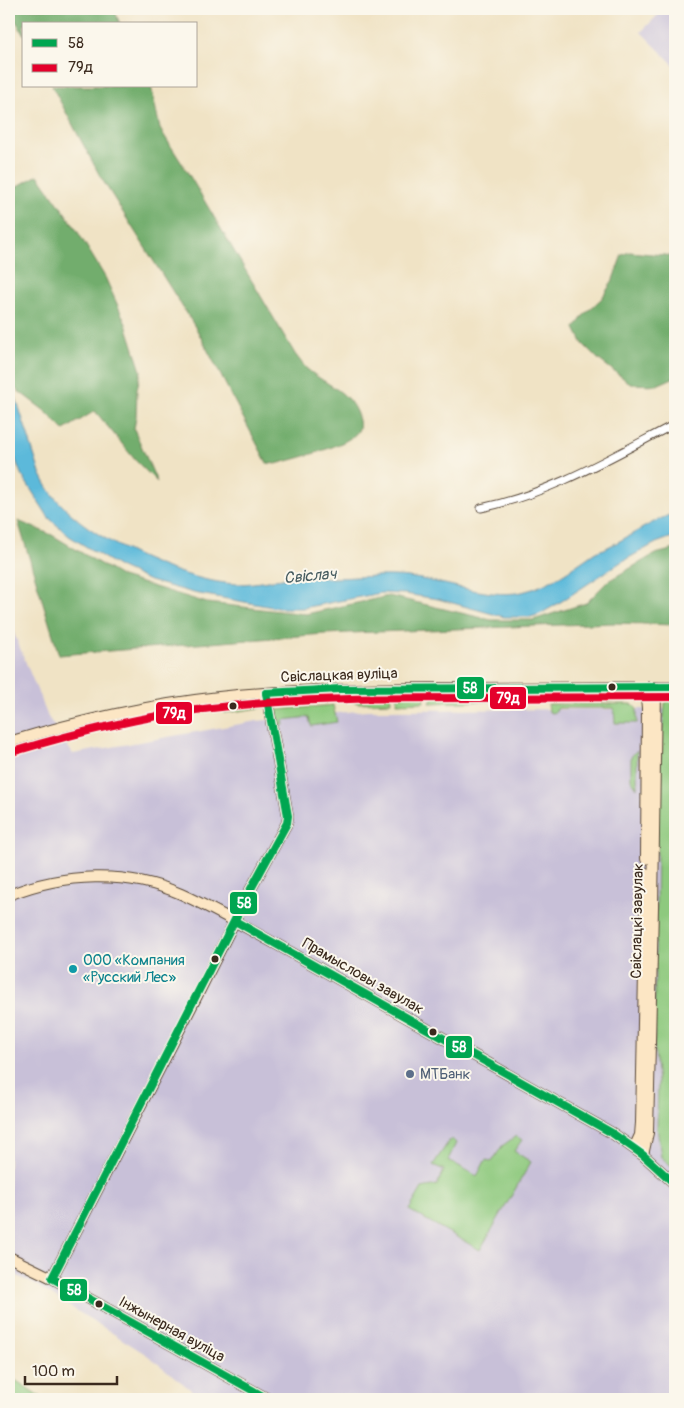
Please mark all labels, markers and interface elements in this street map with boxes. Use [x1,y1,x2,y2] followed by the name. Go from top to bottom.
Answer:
[22,22,198,88] legend
[68,34,84,53] text: 58
[68,58,93,77] text: 79д
[283,564,338,588] water label: Свіслач
[280,664,398,687] street label: Свіслацкая вуліца
[456,676,485,700] line badge: 58
[463,680,477,697] text: 58
[607,682,617,692] unlabelled marker
[489,686,527,710] line badge: 79д
[496,690,520,707] text: 79д
[155,701,193,725] line badge: 79д
[228,701,238,711] unlabelled marker
[162,705,186,722] text: 79д
[627,863,648,979] street label: Свіслацкі завулак
[229,891,258,915] line badge: 58
[237,895,251,912] text: 58
[299,934,427,1019] street label: Прамысловы завулак
[83,951,185,987] place label: ООО «Компания «Русский Лес»
[210,954,220,964] unlabelled marker
[67,963,79,975] marker: ООО «Компания «Русский Лес»
[428,1027,438,1037] unlabelled marker
[445,1035,473,1059] line badge: 58
[452,1039,466,1056] text: 58
[420,1065,471,1084] place label: МТБанк
[404,1068,416,1080] marker: МТБанк
[59,1278,88,1302] line badge: 58
[67,1282,81,1299] text: 58
[115,1292,228,1366] street label: Інжынерная вуліца
[94,1299,104,1309] unlabelled marker
[25,1353,118,1385] scale bar
[32,1362,75,1381] text: 100 m

